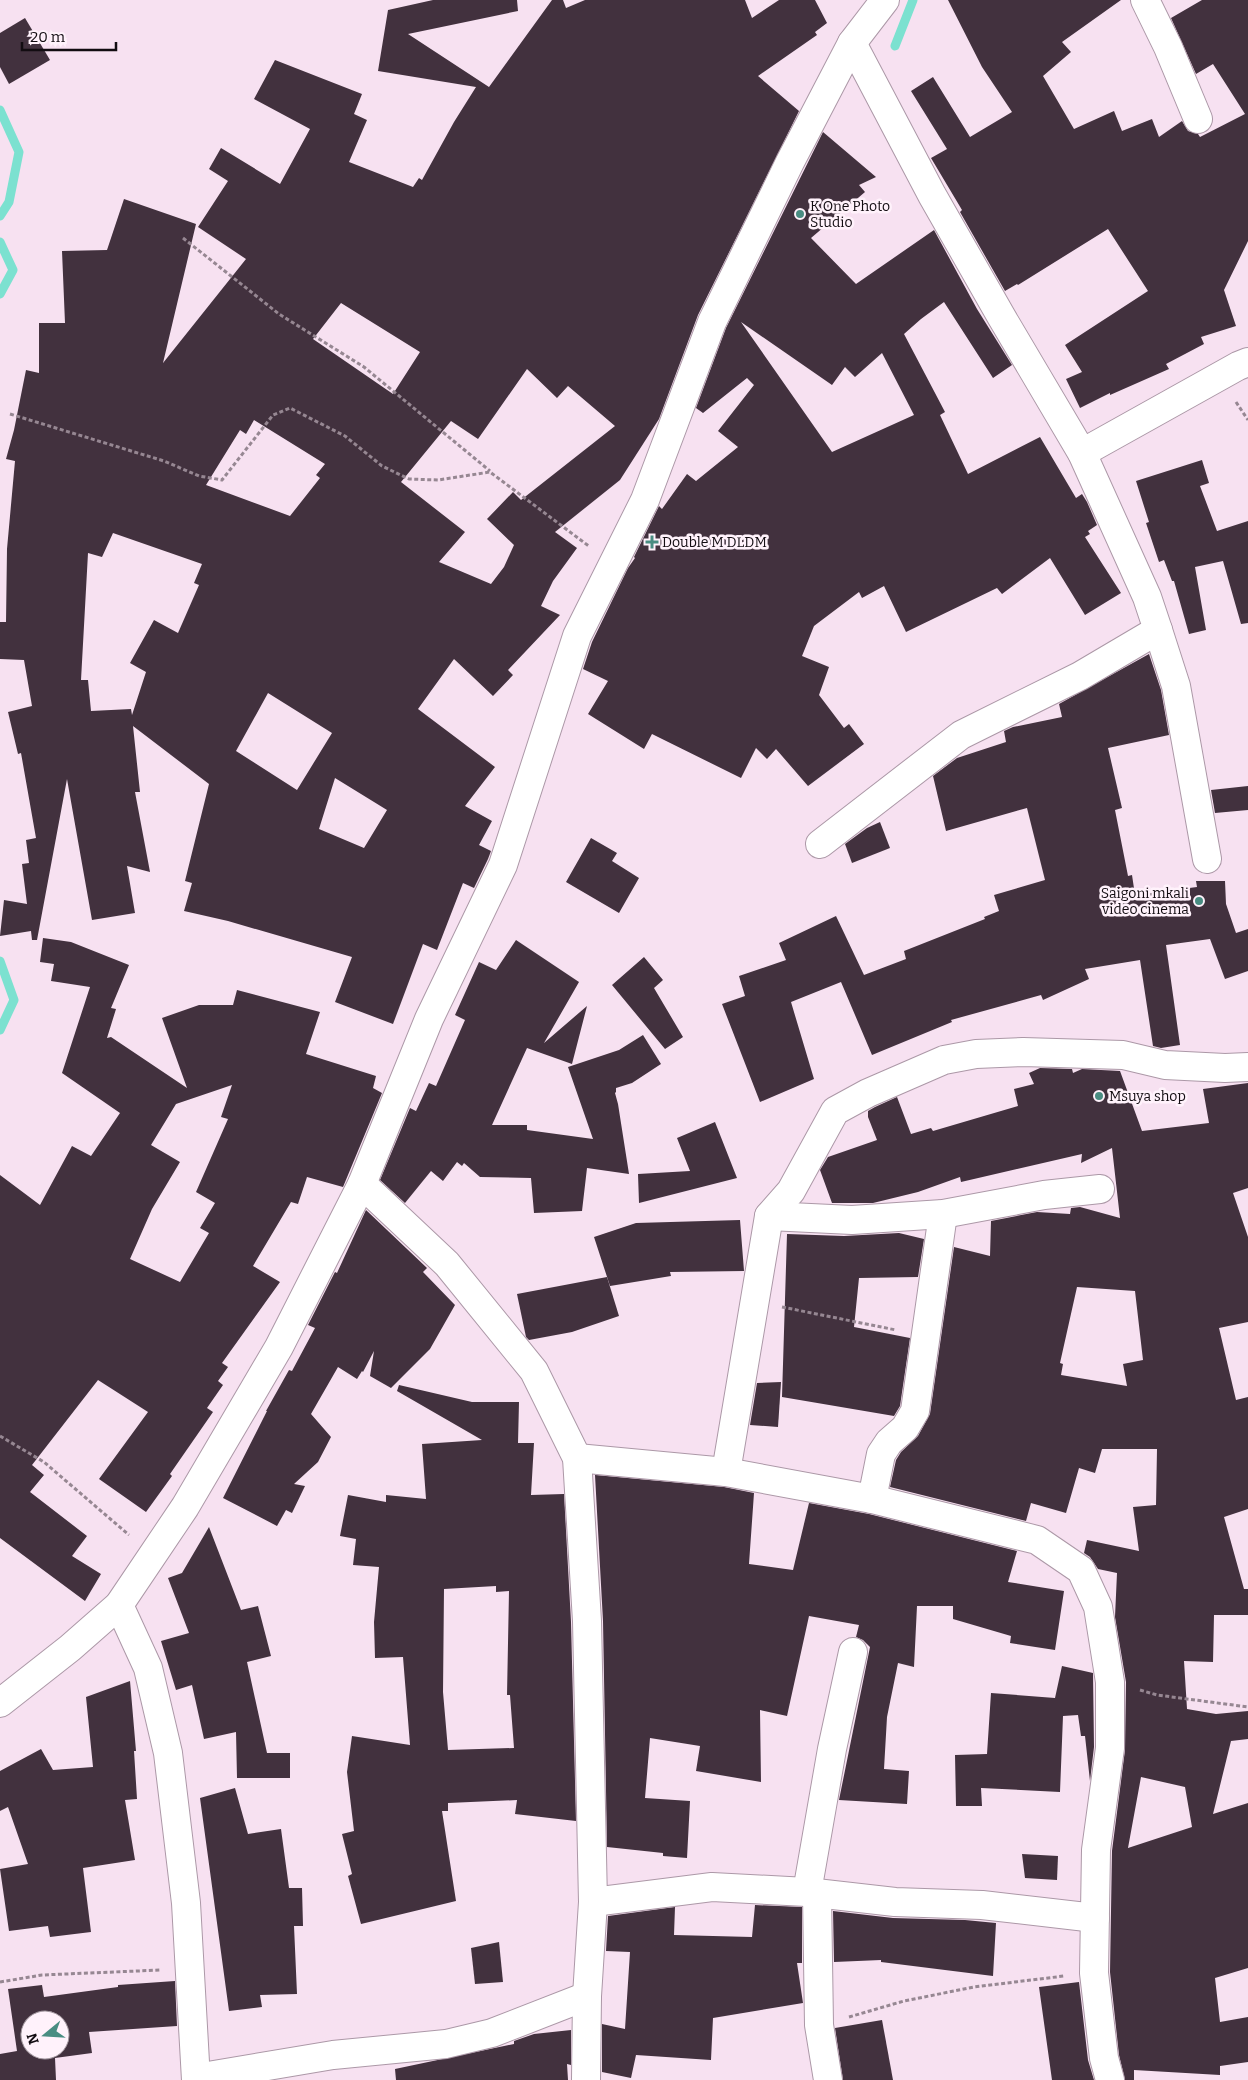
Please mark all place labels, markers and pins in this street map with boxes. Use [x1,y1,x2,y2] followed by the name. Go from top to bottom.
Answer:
[810,198,890,231] place label: K One Photo Studio
[794,208,806,220] marker: K One Photo Studio
[662,534,767,551] place label: Double M DLDM
[646,536,658,548] marker: Double M DLDM
[1101,885,1189,918] place label: Saigoni mkali video cinema
[1193,895,1205,907] marker: Saigoni mkali video cinema
[1109,1088,1186,1105] place label: Msuya shop
[1093,1090,1105,1102] marker: Msuya shop

